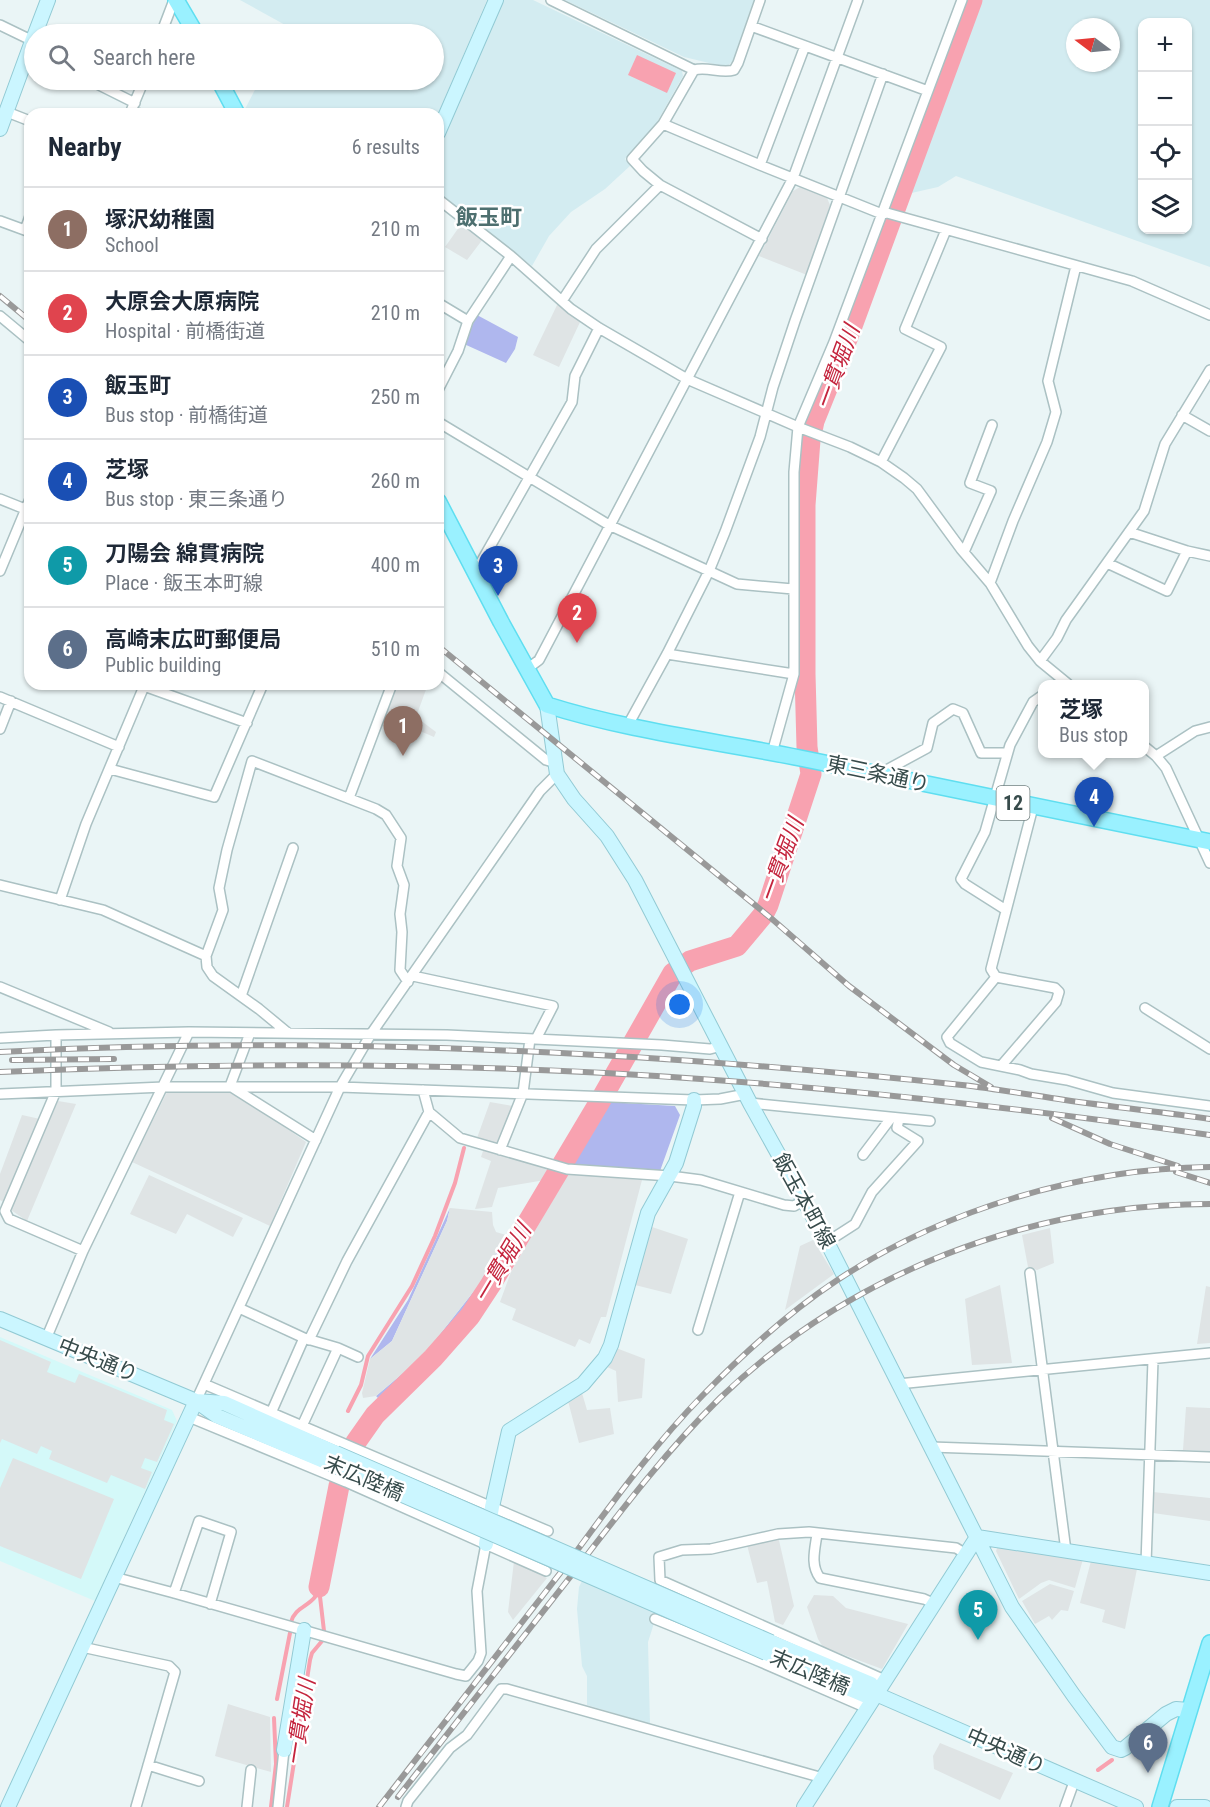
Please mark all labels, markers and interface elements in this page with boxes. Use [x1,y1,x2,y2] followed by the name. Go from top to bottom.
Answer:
[1066,18,1120,72] north arrow
[1138,18,1192,234] map controls
[1138,18,1192,72] button: +
[24,24,444,90] search box
[45,41,78,74] icon: search
[93,45,195,70] text: Search here
[1138,72,1192,126] button: −
[1138,126,1192,180] button: locate
[48,132,122,162] text: Nearby
[352,135,420,159] text: 6 results
[1138,180,1192,234] button: layers
[455,205,522,230] district label: 飯玉町
[105,207,215,232] text: 塚沢幼稚園
[62,217,73,241] text: 1
[371,217,420,241] text: 210 m
[105,233,159,257] text: School
[105,289,259,314] text: 大原会大原病院
[62,301,73,325] text: 2
[371,301,420,325] text: 210 m
[105,319,265,343] text: Hospital · 前橋街道
[811,320,865,413] water label: 一貫堀川
[105,373,171,398] text: 飯玉町
[62,385,73,409] text: 3
[371,385,420,409] text: 250 m
[105,403,268,427] text: Bus stop · 前橋街道
[105,457,149,482] text: 芝塚
[62,469,73,493] text: 4
[371,469,420,493] text: 260 m
[105,487,288,511] text: Bus stop · 東三条通り
[105,541,264,566] text: 刀陽会 綿貫病院
[478,546,518,596] pin: 3
[62,553,73,577] text: 5
[371,553,420,577] text: 400 m
[105,571,263,595] text: Place · 飯玉本町線
[558,594,596,643] pin: 2
[105,627,281,652] text: 高崎末広町郵便局
[62,637,73,661] text: 6
[371,637,420,661] text: 510 m
[105,653,221,677] text: Public building
[1038,680,1149,758] popup
[1059,697,1103,722] text: 芝塚
[384,706,422,756] pin: 1
[1059,723,1128,747] text: Bus stop
[824,751,932,797] street label: 東三条通り
[1074,778,1114,827] pin: 4
[996,786,1030,820] road number: 12
[755,813,809,906] water label: 一貫堀川
[665,990,694,1019] your location
[768,1149,840,1253] street label: 飯玉本町線
[469,1217,537,1307] water label: 一貫堀川
[55,1333,141,1387] street label: 中央通り
[321,1451,407,1505] street label: 末広陸橋
[958,1590,998,1640] pin: 5
[767,1645,853,1699] street label: 末広陸橋
[281,1675,320,1767] water label: 一貫堀川
[963,1723,1049,1779] street label: 中央通り
[1128,1724,1168,1773] pin: 6

